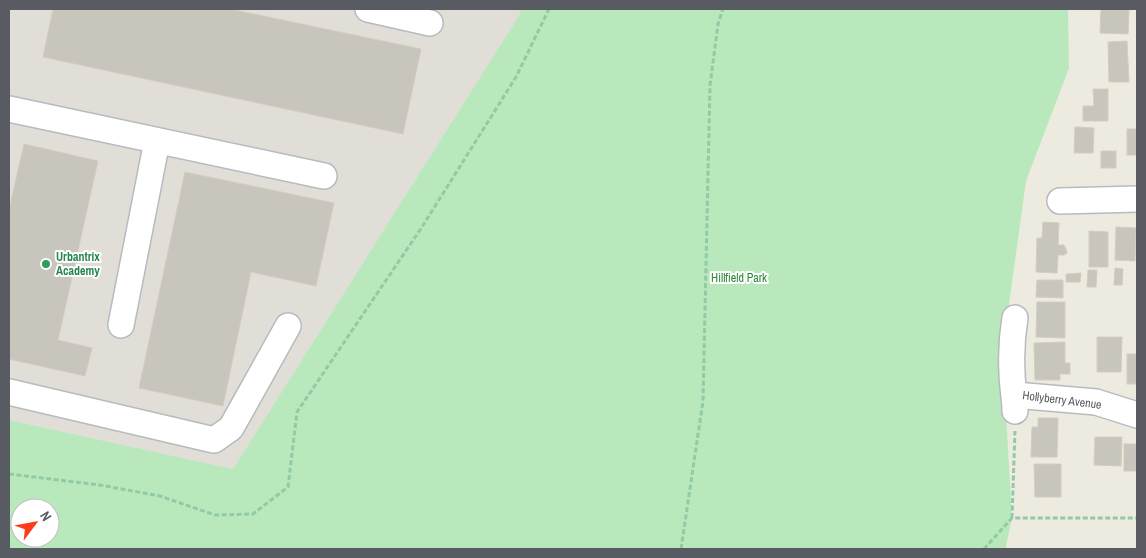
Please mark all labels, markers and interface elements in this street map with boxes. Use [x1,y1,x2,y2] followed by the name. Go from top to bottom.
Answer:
[56,249,100,279] place label: Urbantrix Academy
[40,258,52,270] marker: Urbantrix Academy
[711,270,767,286] park label: Hillfield Park
[1021,387,1103,413] street label: Hollyberry Avenue
[10,498,60,548] north arrow
[36,508,56,524] text: N

